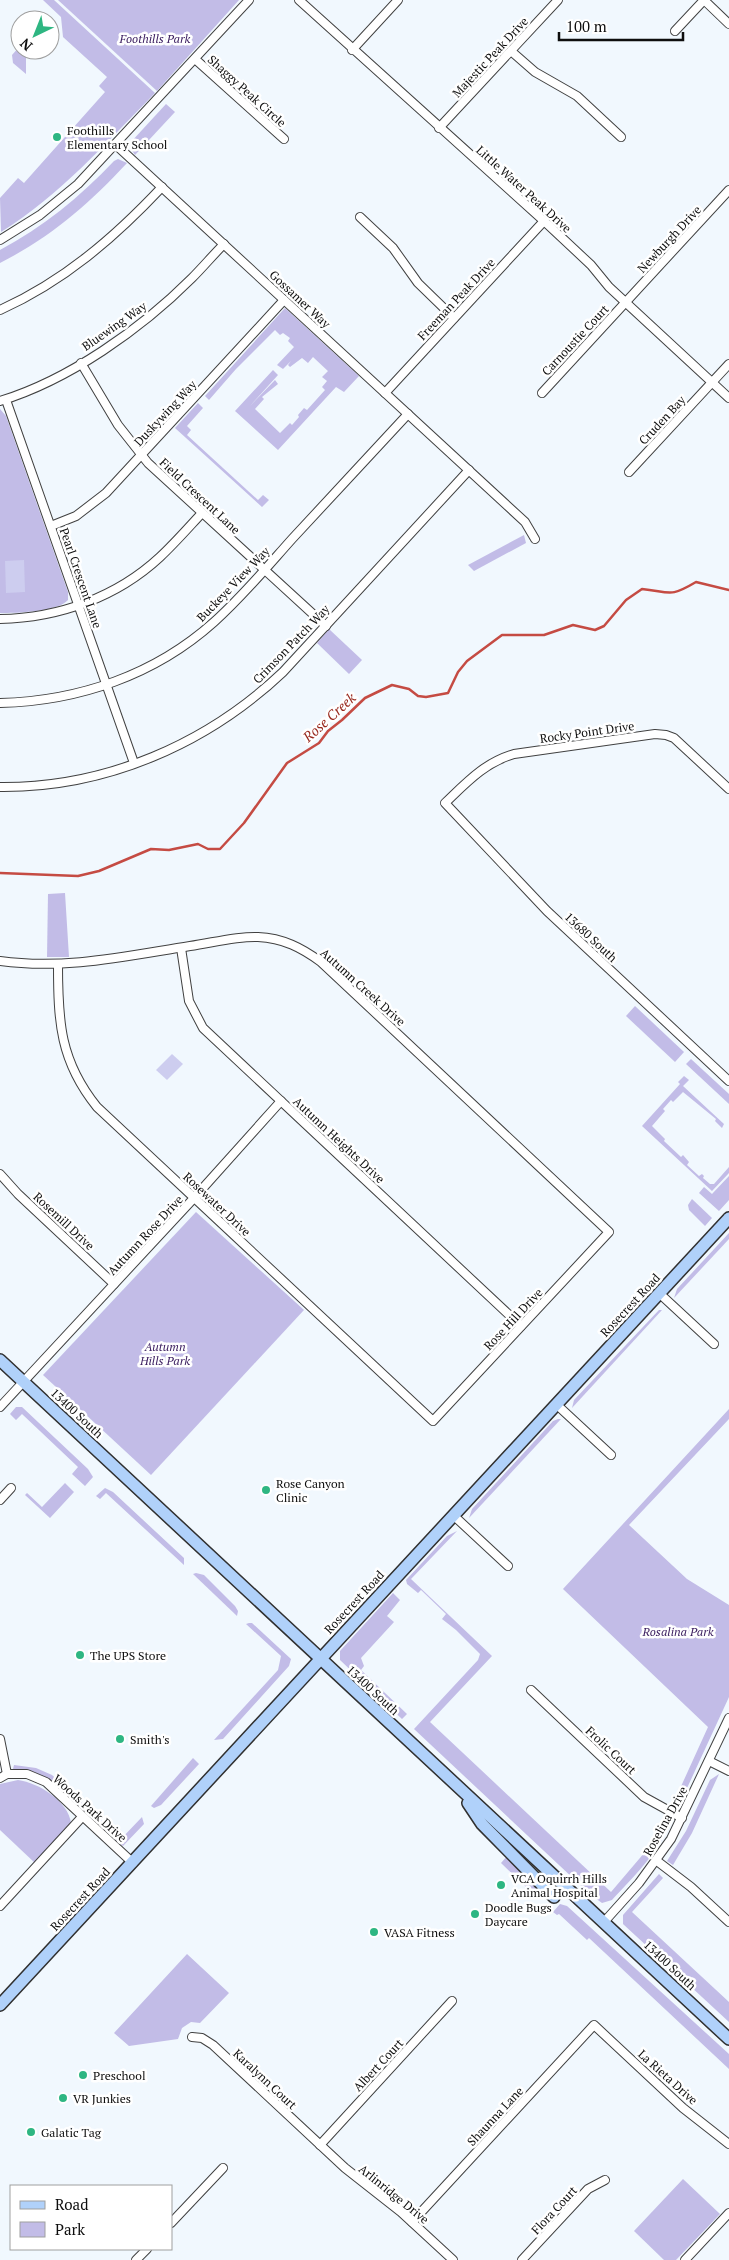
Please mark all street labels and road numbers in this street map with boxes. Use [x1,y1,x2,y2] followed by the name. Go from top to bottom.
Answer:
[449,14,531,100] street label: Majestic Peak Drive
[205,52,289,130] street label: Shaggy Peak Circle
[473,142,575,236] street label: Little Water Peak Drive
[634,202,704,276] street label: Newburgh Drive
[414,255,498,343] street label: Freeman Peak Drive
[266,267,334,332] street label: Gossamer Way
[79,298,150,354] street label: Bluewing Way
[538,301,612,379] street label: Carnoustie Court
[131,376,200,449] street label: Duskywing Way
[636,392,689,448] street label: Cruden Bay
[157,455,243,537] street label: Field Crescent Lane
[57,526,105,630] street label: Pearl Crescent Lane
[193,543,273,625] street label: Buckeye View Way
[250,601,333,687] street label: Crimson Patch Way
[539,718,635,746] street label: Rocky Point Drive
[562,909,620,965] street label: 13680 South
[317,945,409,1029] street label: Autumn Creek Drive
[290,1094,388,1186] street label: Autumn Heights Drive
[180,1169,254,1239] street label: Rosewater Drive
[30,1189,98,1253] street label: Rosemill Drive
[104,1192,186,1278] street label: Autumn Rose Drive
[597,1270,663,1340] street label: Rosecrest Road
[480,1285,546,1353] street label: Rose Hill Drive
[48,1385,106,1441] street label: 13400 South
[321,1567,387,1637] street label: Rosecrest Road
[344,1662,402,1718] street label: 13400 South
[583,1723,640,1778] street label: Frolic Court
[50,1771,130,1845] street label: Woods Park Drive
[640,1784,690,1858] street label: Roselina Drive
[47,1864,113,1934] street label: Rosecrest Road
[641,1937,699,1993] street label: 13400 South
[350,2035,406,2094] street label: Albert Court
[230,2046,300,2113] street label: Karalynn Court
[635,2046,701,2108] street label: La Rieta Drive
[464,2083,526,2149] street label: Shaunna Lane
[356,2161,432,2227] street label: Arlinridge Drive
[528,2182,580,2237] street label: Flora Court

